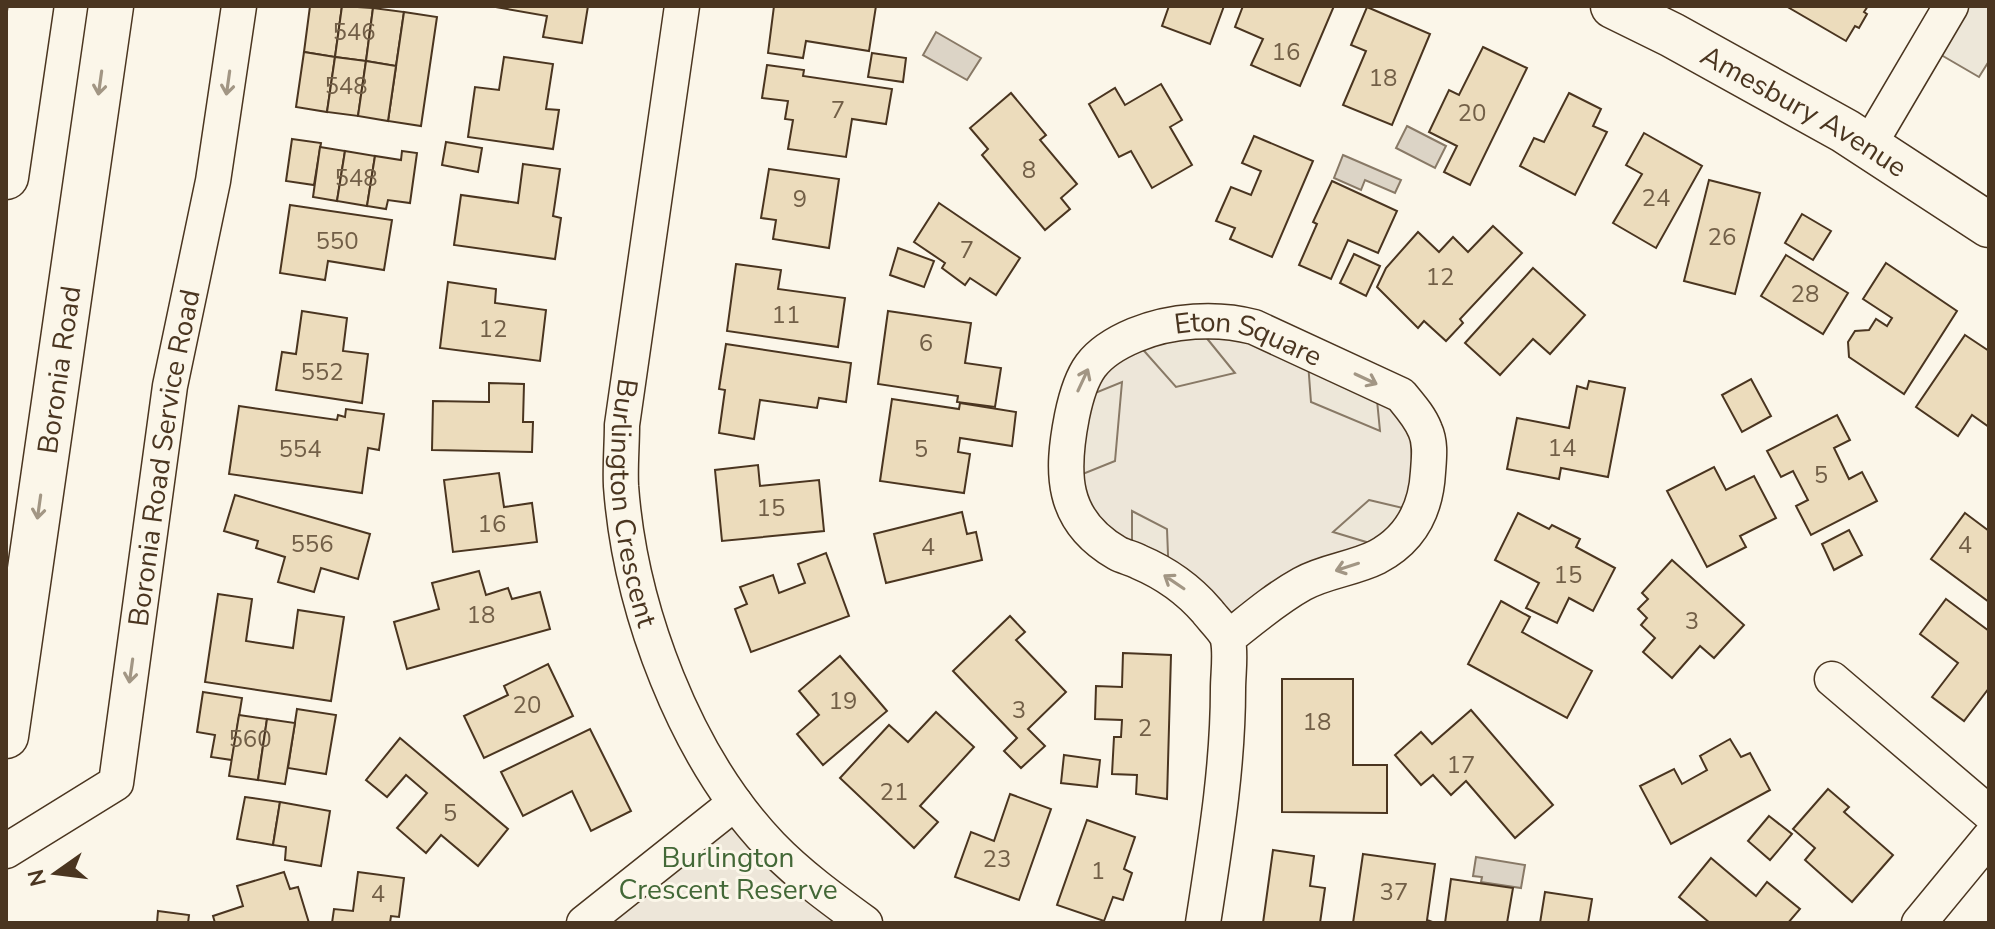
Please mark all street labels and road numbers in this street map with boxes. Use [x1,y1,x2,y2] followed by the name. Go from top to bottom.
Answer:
[1694,37,1914,186] street label: Amesbury Avenue
[29,283,91,457] street label: Boronia Road
[120,286,210,629] street label: Boronia Road Service Road
[1172,303,1328,376] street label: Eton Square
[601,376,666,632] street label: Burlington Crescent

